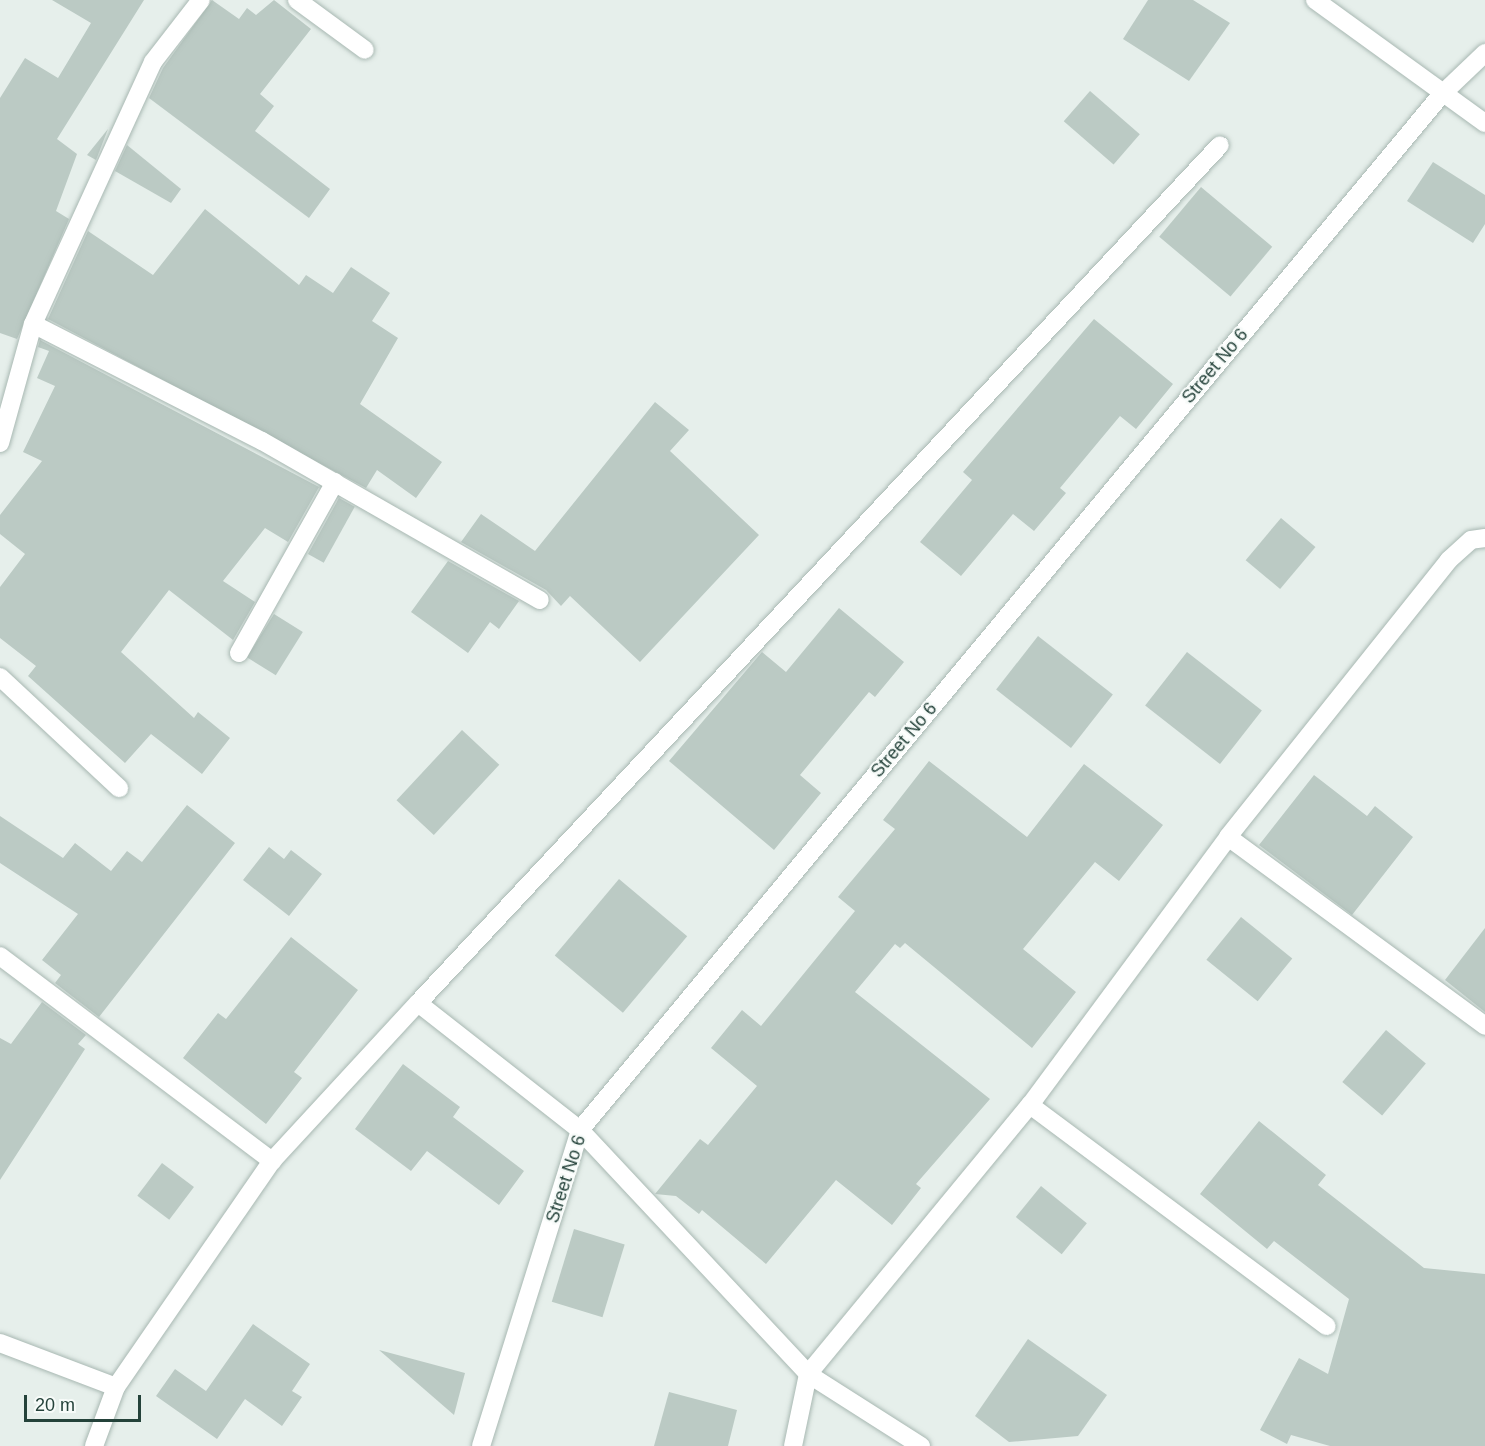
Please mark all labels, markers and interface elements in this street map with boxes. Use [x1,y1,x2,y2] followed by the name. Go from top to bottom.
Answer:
[1177,324,1253,408] street label: Street No 6
[866,698,942,782] street label: Street No 6
[542,1132,590,1226] street label: Street No 6
[27,1383,144,1421] scale bar
[35,1395,75,1415] text: 20 m

